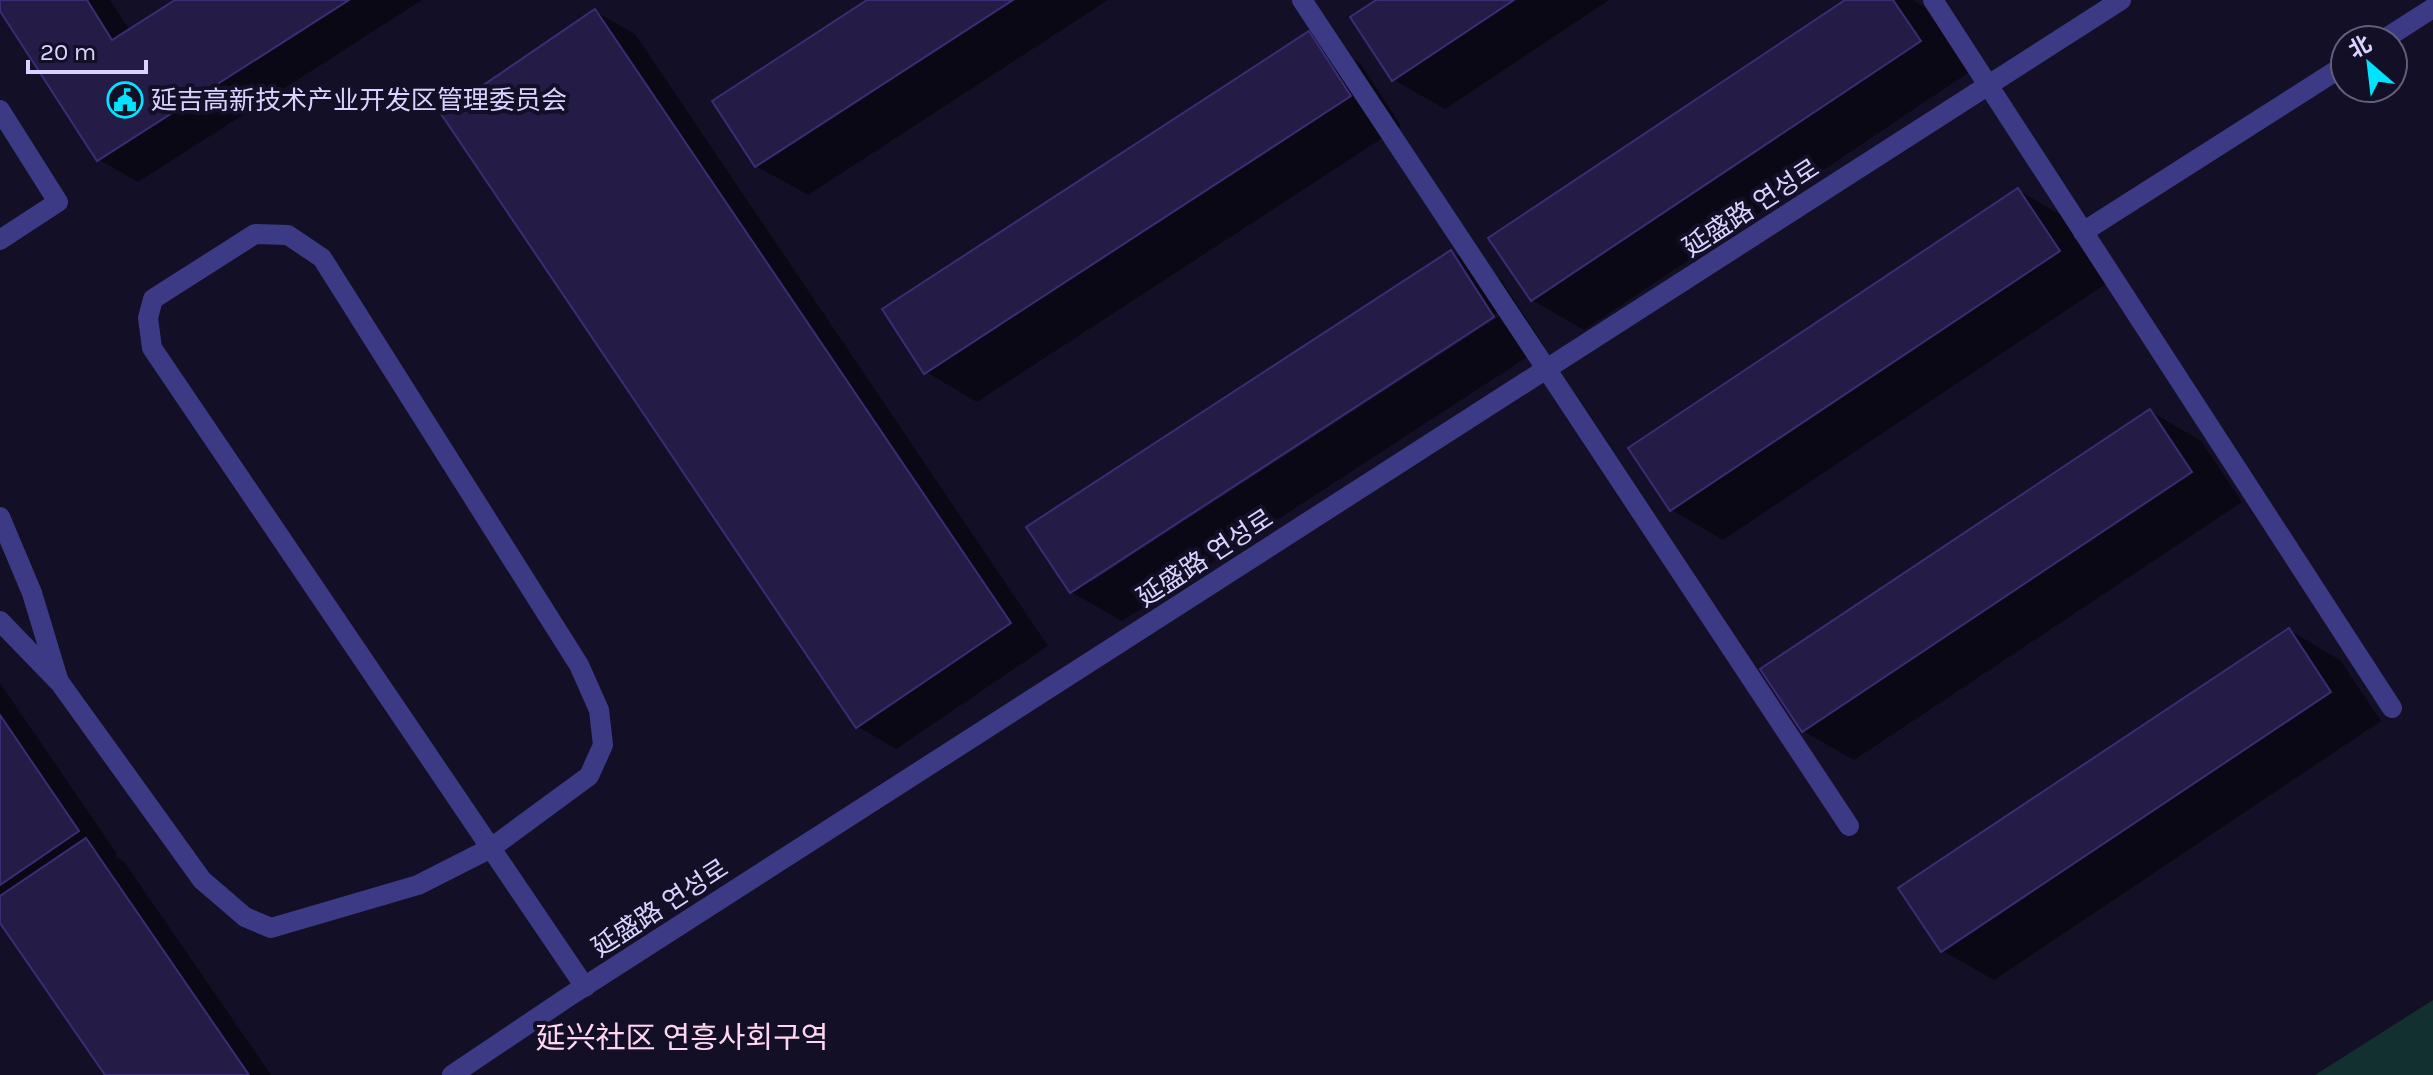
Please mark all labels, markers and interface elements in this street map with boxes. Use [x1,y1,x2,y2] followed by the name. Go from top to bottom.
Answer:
[28,24,146,74] scale bar
[2329,24,2409,104] north arrow
[2344,31,2376,64] text: 北
[40,38,96,66] text: 20 m
[106,81,144,119] public building icon: 延吉高新技术产业开发区管理委员会
[151,85,567,116] place label: 延吉高新技术产业开发区管理委员会
[1677,153,1825,263] street label: 延盛路 연성로
[1131,503,1279,613] street label: 延盛路 연성로
[586,853,734,963] street label: 延盛路 연성로
[536,1020,828,1056] district label: 延兴社区 연흥사회구역

